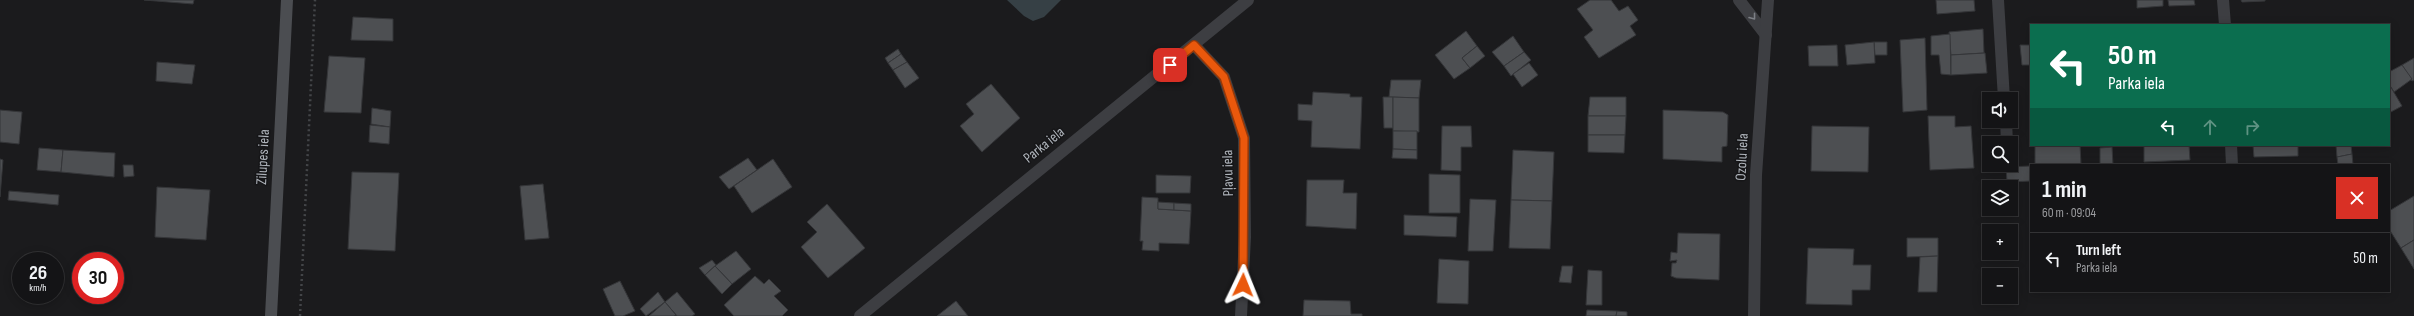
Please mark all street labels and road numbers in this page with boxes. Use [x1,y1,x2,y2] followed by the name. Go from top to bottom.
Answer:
[1020,123,1069,167] street label: Parka iela
[252,129,274,185] street label: Zilupes iela
[1731,133,1753,181] street label: Ozolu iela
[1218,149,1238,196] street label: Pļavu iela

